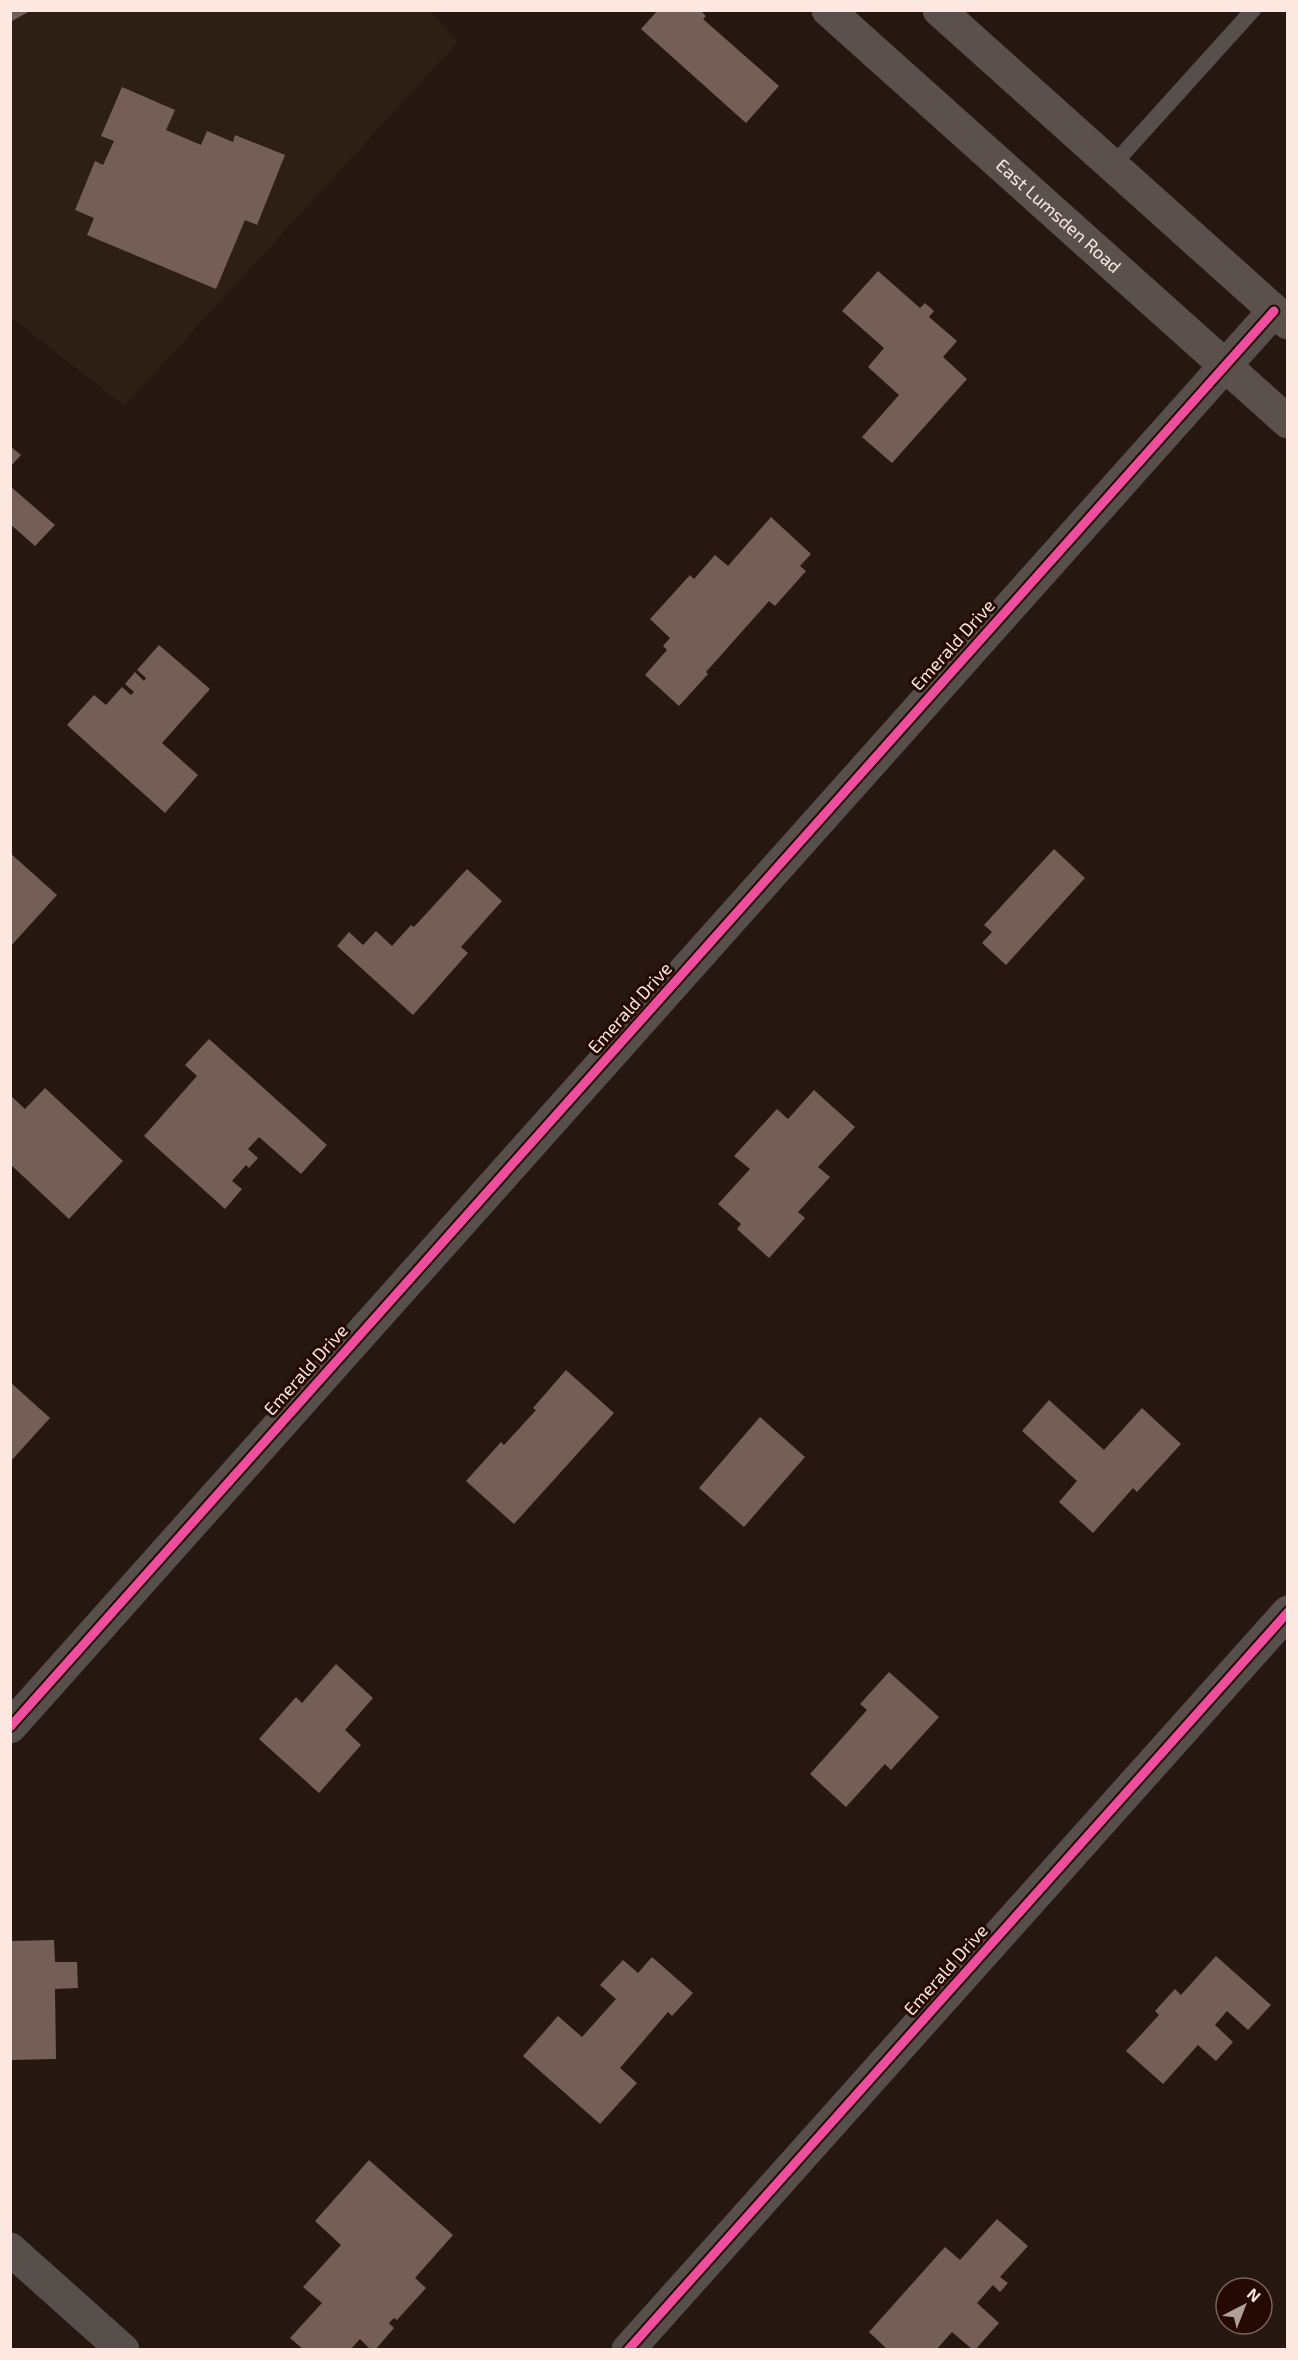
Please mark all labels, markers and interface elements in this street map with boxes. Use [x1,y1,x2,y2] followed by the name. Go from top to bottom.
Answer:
[992,154,1126,277] street label: East Lumsden Road
[906,594,999,694] street label: Emerald Drive
[583,957,676,1057] street label: Emerald Drive
[259,1319,352,1419] street label: Emerald Drive
[899,1919,992,2019] street label: Emerald Drive
[1214,2276,1274,2336] north arrow
[1244,2284,1265,2305] text: N

